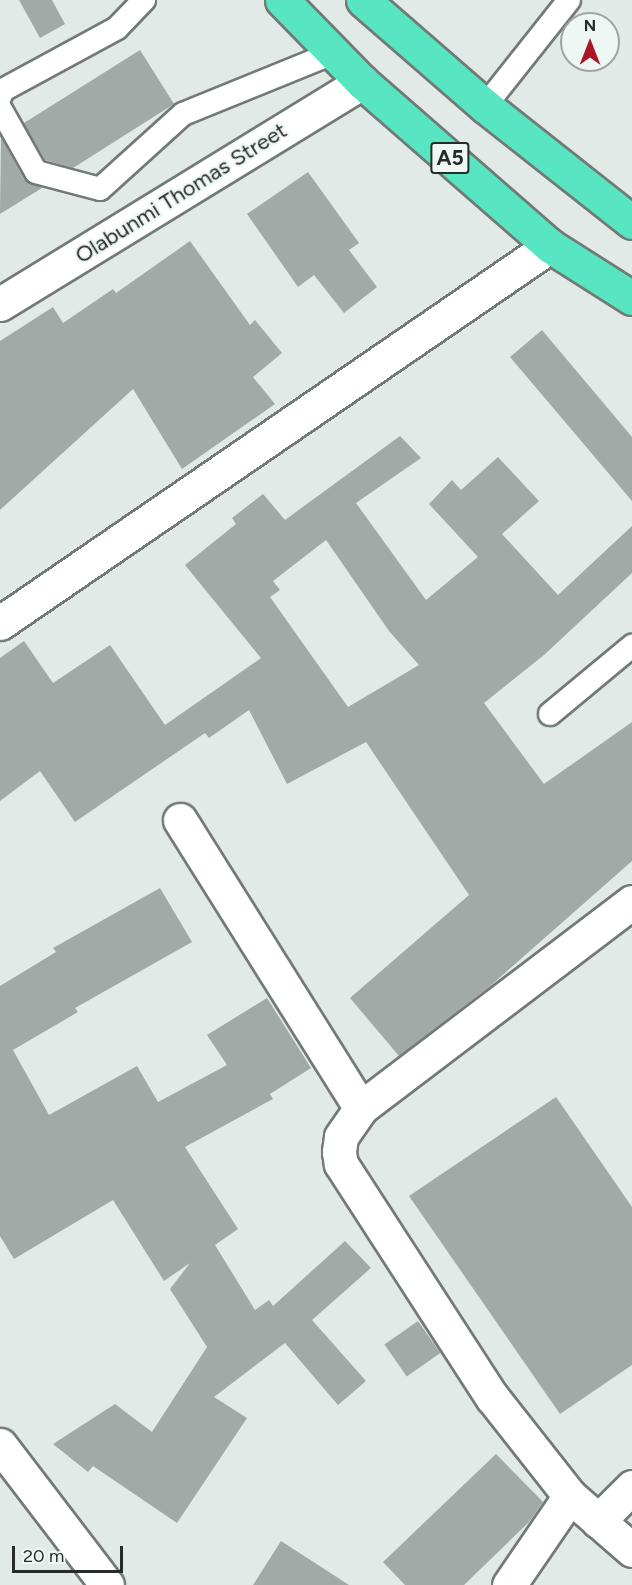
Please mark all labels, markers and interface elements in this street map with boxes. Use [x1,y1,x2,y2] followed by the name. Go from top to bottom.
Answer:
[560,12,620,72] north arrow
[584,16,596,35] text: N
[70,117,292,269] street label: Olabunmi Thomas Street
[429,140,471,176] road number: A5
[15,1534,126,1572] scale bar
[23,1545,64,1567] text: 20 m

